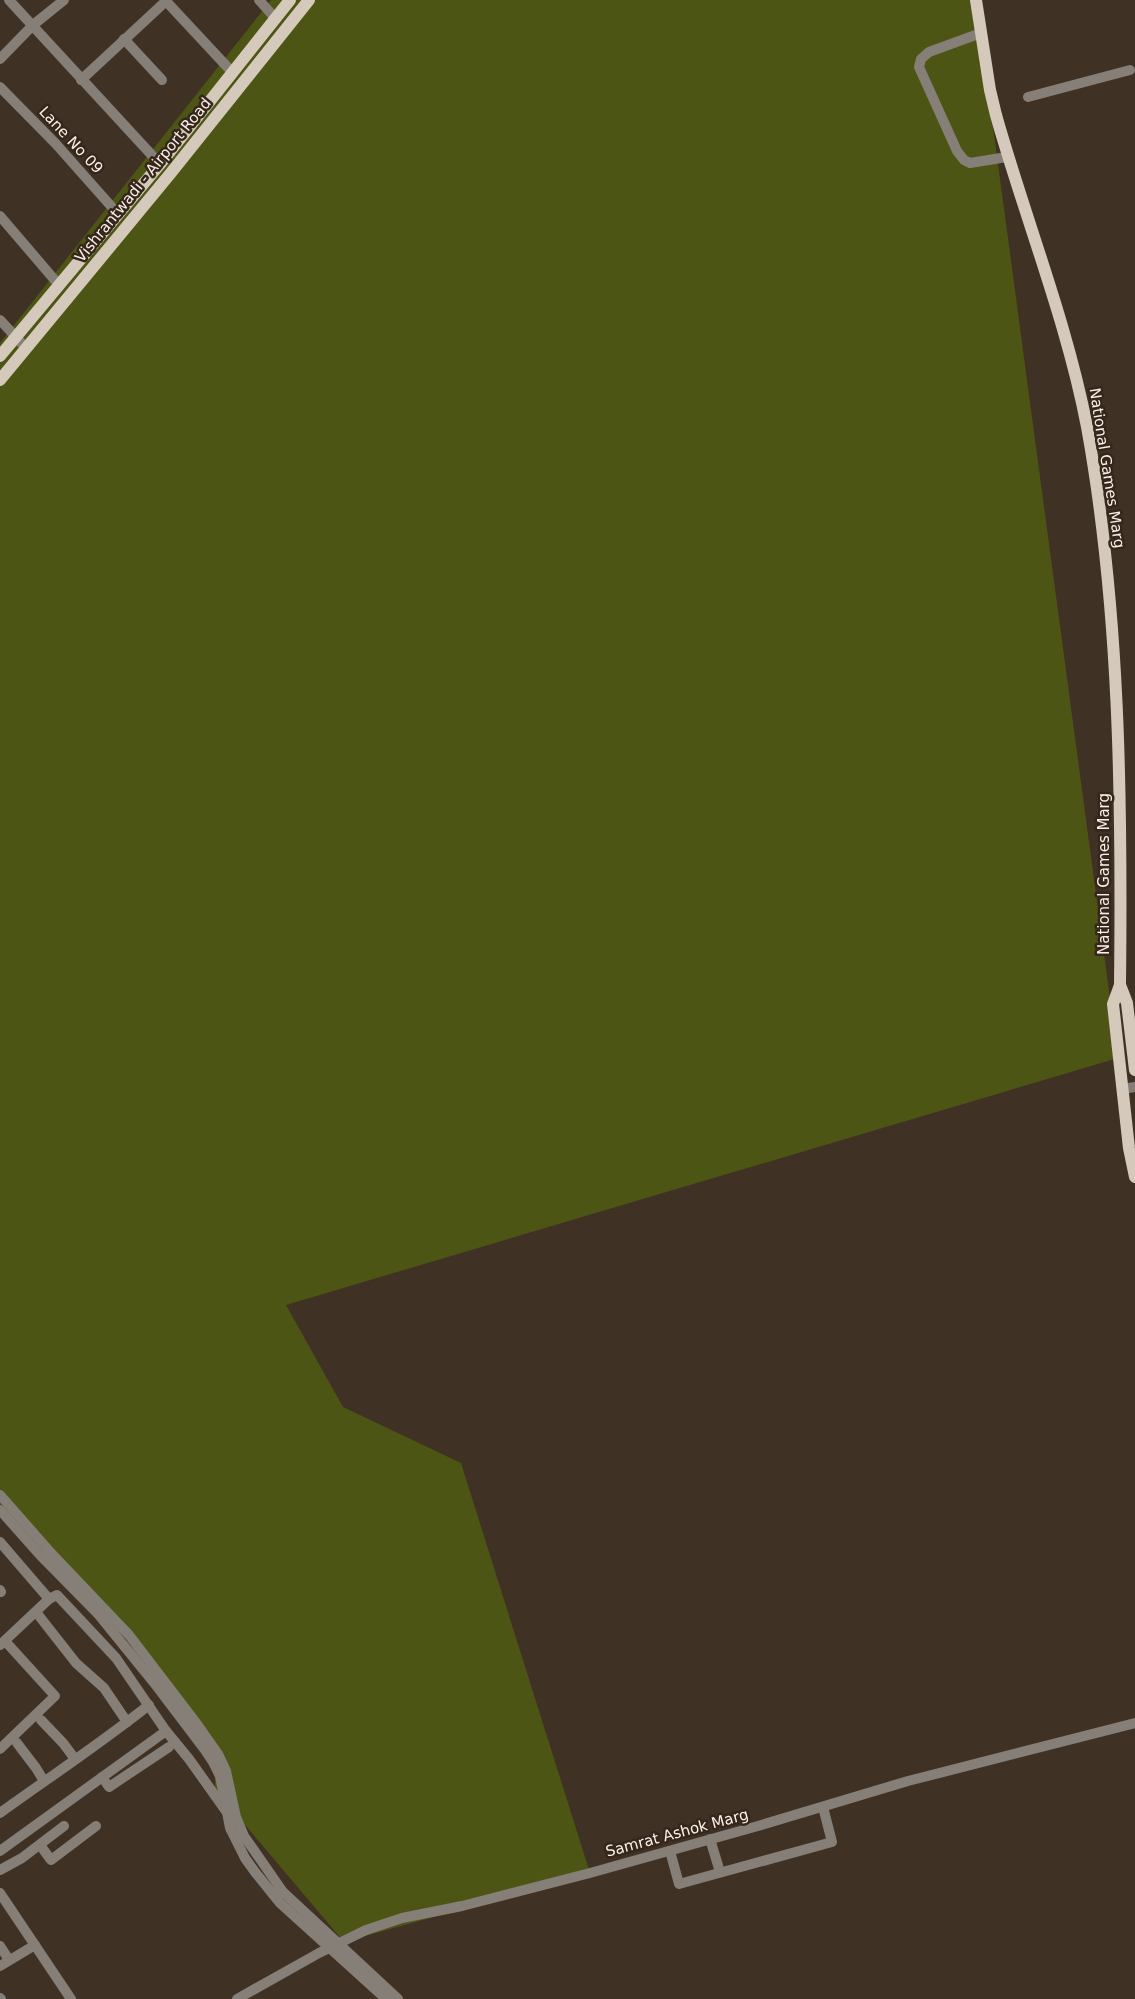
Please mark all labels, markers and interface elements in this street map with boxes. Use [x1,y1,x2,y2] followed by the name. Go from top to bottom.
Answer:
[71,94,215,266] street label: Vishrantwadi - Airport Road
[35,103,107,177] street label: Lane No 09
[1085,387,1129,549] street label: National Games Marg
[1095,793,1113,955] street label: National Games Marg
[604,1805,750,1861] street label: Samrat Ashok Marg

